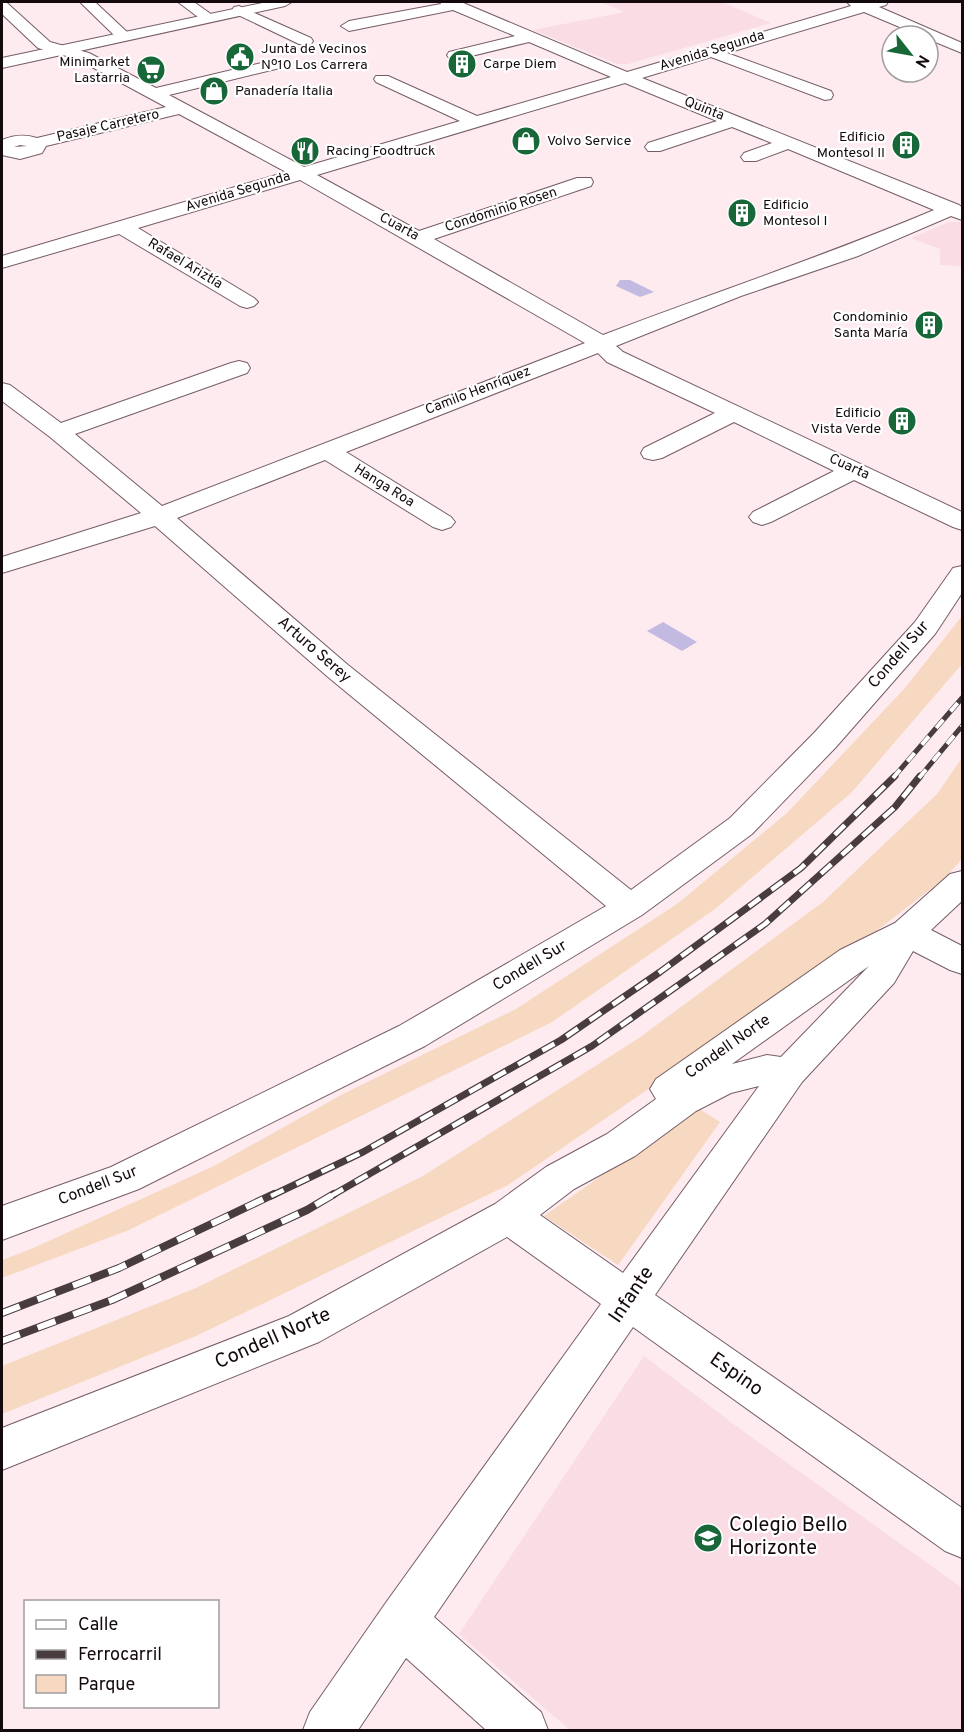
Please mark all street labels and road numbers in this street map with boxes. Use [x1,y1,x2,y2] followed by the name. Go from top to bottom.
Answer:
[658,27,766,75] street label: Avenida Segunda
[681,93,727,125] street label: Quinta
[55,106,161,146] street label: Pasaje Carretero
[184,168,292,216] street label: Avenida Segunda
[443,184,559,236] street label: Condominio Rosen
[376,209,422,245] street label: Cuarta
[144,235,226,293] street label: Rafael Ariztía
[423,363,533,419] street label: Camilo Henríquez
[826,450,872,484] street label: Cuarta
[351,461,417,511] street label: Hanga Roa
[273,613,355,687] street label: Arturo Serey
[864,617,934,693] street label: Condell Sur
[489,936,571,996] street label: Condell Sur
[682,1010,774,1084] street label: Condell Norte
[56,1162,140,1210] street label: Condell Sur
[604,1261,660,1329] street label: Infante
[211,1302,335,1376] street label: Condell Norte
[704,1347,768,1403] street label: Espino

